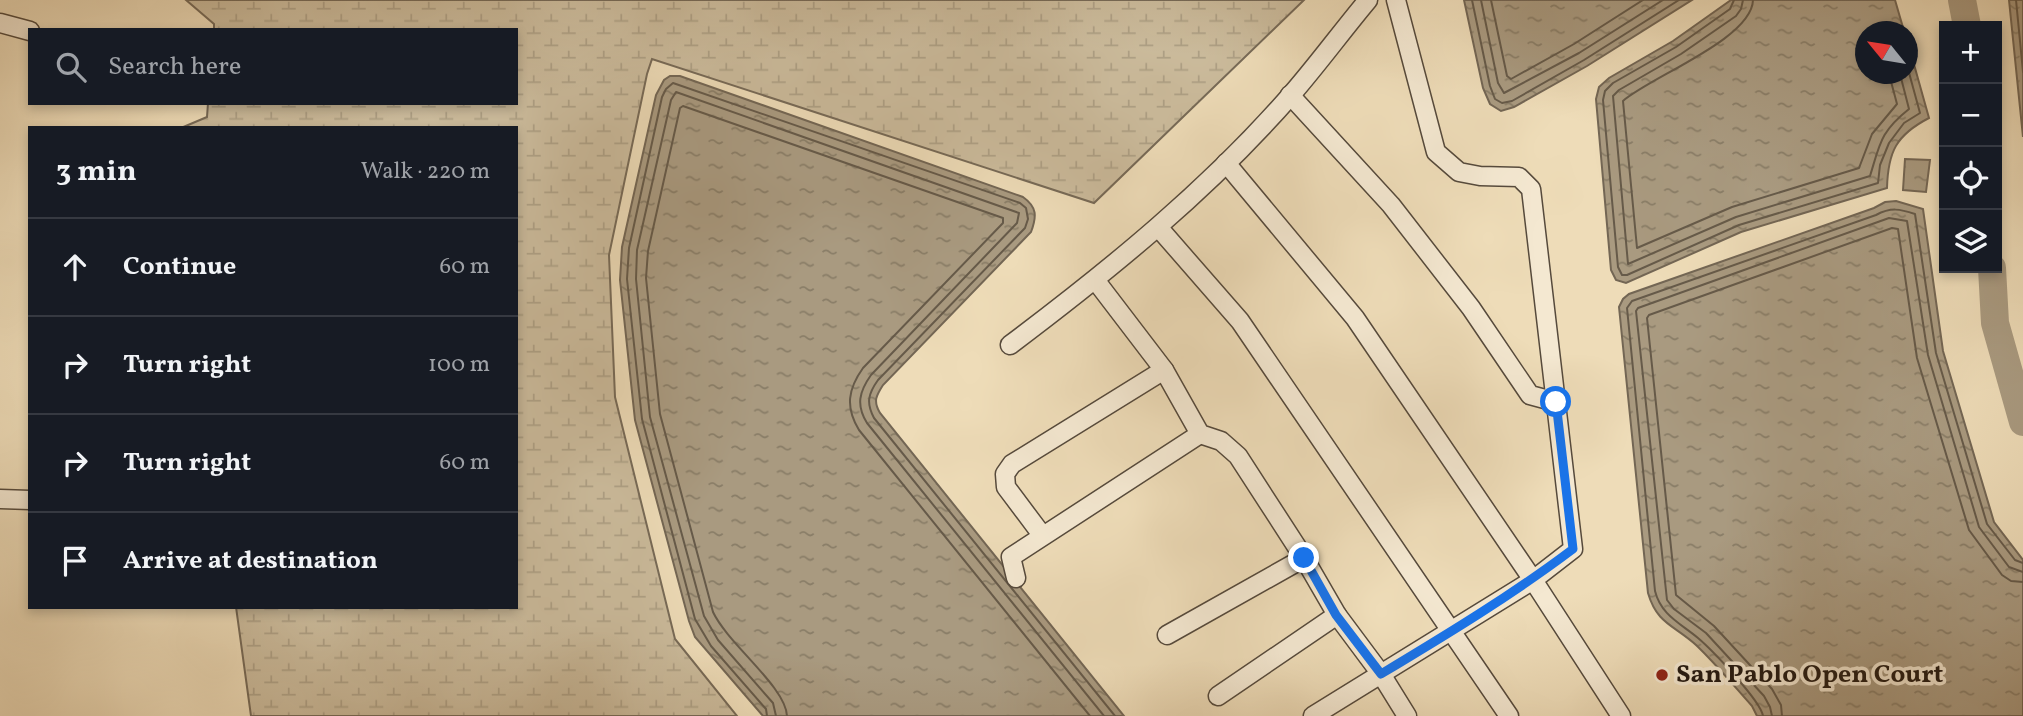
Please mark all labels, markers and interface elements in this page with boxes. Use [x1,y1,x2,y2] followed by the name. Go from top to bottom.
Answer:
[1855,21,1918,84] north arrow
[1939,21,2002,273] map controls
[1939,21,2002,84] button: +
[28,28,518,105] search box
[52,48,90,86] icon: search
[108,49,241,85] text: Search here
[1939,84,2002,147] button: −
[1939,147,2002,210] button: locate
[56,151,137,193] text: 3 min
[361,156,490,188] text: Walk · 220 m
[1939,210,2002,273] button: layers
[56,248,94,286] icon: ahead
[123,249,236,285] text: Continue
[440,251,490,283] text: 60 m
[56,346,94,384] icon: right
[123,347,251,383] text: Turn right
[428,349,490,381] text: 100 m
[1540,386,1571,417] route start
[56,444,94,482] icon: right
[123,445,251,481] text: Turn right
[440,447,490,479] text: 60 m
[56,542,94,580] icon: arrive
[1288,542,1319,573] route end
[123,543,378,579] text: Arrive at destination
[1676,657,1943,693] place label: San Pablo Open Court
[1654,667,1670,683] marker: San Pablo Open Court

